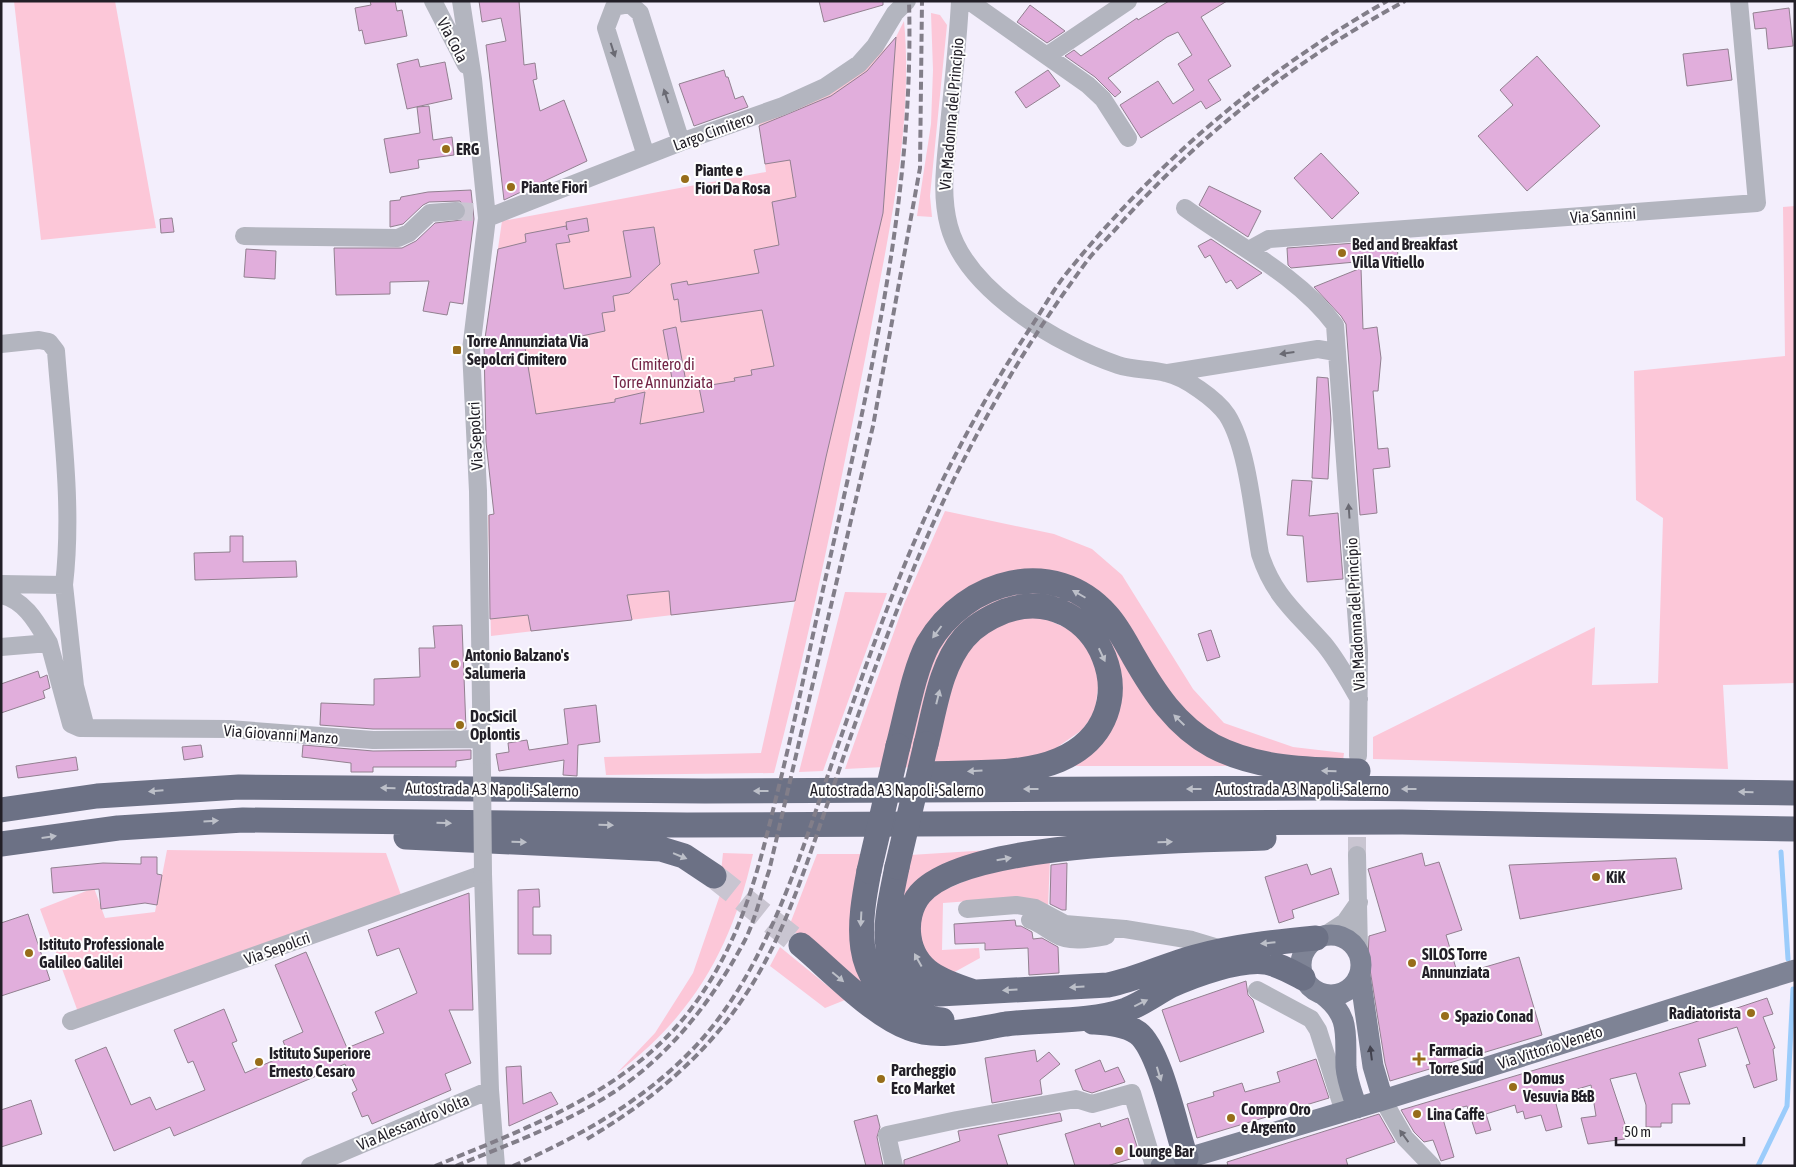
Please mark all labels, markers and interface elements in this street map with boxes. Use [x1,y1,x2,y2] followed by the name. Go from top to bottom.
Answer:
[434,15,472,65] street label: Via Cola
[935,37,968,191] street label: Via Madonna del Principio
[610,43,618,58] one-way arrow
[662,88,670,103] one-way arrow
[670,108,756,155] street label: Largo Cimitero
[456,140,480,158] place label: ERG
[440,143,452,155] marker: ERG
[695,161,770,197] place label: Piante e Fiori Da Rosa
[679,173,691,185] marker: Piante e Fiori Da Rosa
[521,178,588,196] place label: Piante Fiori
[505,181,517,193] marker: Piante Fiori
[1569,204,1637,226] street label: Via Sannini
[1351,235,1458,271] place label: Bed and Breakfast Villa Vitiello
[1336,247,1348,259] marker: Bed and Breakfast Villa Vitiello
[467,332,588,368] place label: Torre Annunziata Via Sepolcri Cimitero
[451,344,463,356] marker: Torre Annunziata Via Sepolcri Cimitero
[1279,349,1295,357] one-way arrow
[613,355,713,391] park label: Cimitero di Torre Annunziata
[464,401,487,471] street label: Via Sepolcri
[1345,502,1353,518] one-way arrow
[1342,537,1369,691] street label: Via Madonna del Principio
[1073,590,1086,599] one-way arrow
[932,625,942,639] one-way arrow
[464,646,569,682] place label: Antonio Balzano's Salumeria
[1098,647,1107,662] one-way arrow
[449,658,461,670] marker: Antonio Balzano's Salumeria
[934,689,942,704] one-way arrow
[470,707,521,743] place label: DocSicil Oplontis
[1173,714,1185,726] one-way arrow
[454,719,466,731] marker: DocSicil Oplontis
[223,721,339,747] street label: Via Giovanni Manzo
[1321,766,1337,774] one-way arrow
[967,768,983,776] one-way arrow
[405,778,579,801] street label: Autostrada A3 Napoli-Salerno
[1215,780,1389,799] street label: Autostrada A3 Napoli-Salerno
[810,781,984,800] street label: Autostrada A3 Napoli-Salerno
[380,784,396,792] one-way arrow
[1023,785,1039,793] one-way arrow
[1185,785,1201,793] one-way arrow
[1400,785,1416,793] one-way arrow
[147,787,163,795] one-way arrow
[752,787,768,795] one-way arrow
[1738,788,1754,796] one-way arrow
[203,817,219,825] one-way arrow
[436,819,452,827] one-way arrow
[598,821,614,829] one-way arrow
[42,833,58,841] one-way arrow
[1157,837,1173,845] one-way arrow
[511,838,527,846] one-way arrow
[673,852,687,860] one-way arrow
[996,855,1012,863] one-way arrow
[1606,868,1626,886] place label: KiK
[1590,871,1602,883] marker: KiK
[857,912,865,928] one-way arrow
[242,928,313,969] street label: Via Sepolcri
[39,935,164,971] place label: Istituto Professionale Galileo Galilei
[1260,939,1276,947] one-way arrow
[1421,945,1490,981] place label: SILOS Torre Annunziata
[23,947,35,959] marker: Istituto Professionale Galileo Galilei
[914,953,922,967] one-way arrow
[1406,957,1418,969] marker: SILOS Torre Annunziata
[831,971,844,982] one-way arrow
[1068,983,1084,991] one-way arrow
[1002,986,1018,994] one-way arrow
[1134,999,1148,1007] one-way arrow
[1669,1004,1741,1022] place label: Radiatorista
[1455,1007,1534,1025] place label: Spazio Conad
[1745,1007,1757,1019] marker: Radiatorista
[1439,1010,1451,1022] marker: Spazio Conad
[1495,1022,1605,1072] street label: Via Vittorio Veneto
[1429,1041,1484,1077] place label: Farmacia Torre Sud
[269,1044,371,1080] place label: Istituto Superiore Ernesto Cesaro
[1367,1045,1375,1061] one-way arrow
[1413,1053,1425,1065] marker: Farmacia Torre Sud
[253,1056,265,1068] marker: Istituto Superiore Ernesto Cesaro
[891,1061,957,1097] place label: Parcheggio Eco Market
[1156,1067,1164,1082] one-way arrow
[1522,1069,1595,1105] place label: Domus Vesuvia B&B
[875,1073,887,1085] marker: Parcheggio Eco Market
[1507,1081,1519,1093] marker: Domus Vesuvia B&B
[354,1090,472,1154] street label: Via Alessandro Volta
[1241,1100,1311,1136] place label: Compro Oro e Argento
[1427,1105,1485,1123] place label: Lina Caffe
[1411,1108,1423,1120] marker: Lina Caffe
[1225,1112,1237,1124] marker: Compro Oro e Argento
[1616,1114,1744,1146] scale bar
[1624,1123,1651,1140] text: 50 m
[1399,1129,1409,1143] one-way arrow
[1129,1142,1194,1160] place label: Lounge Bar
[1113,1145,1125,1157] marker: Lounge Bar

